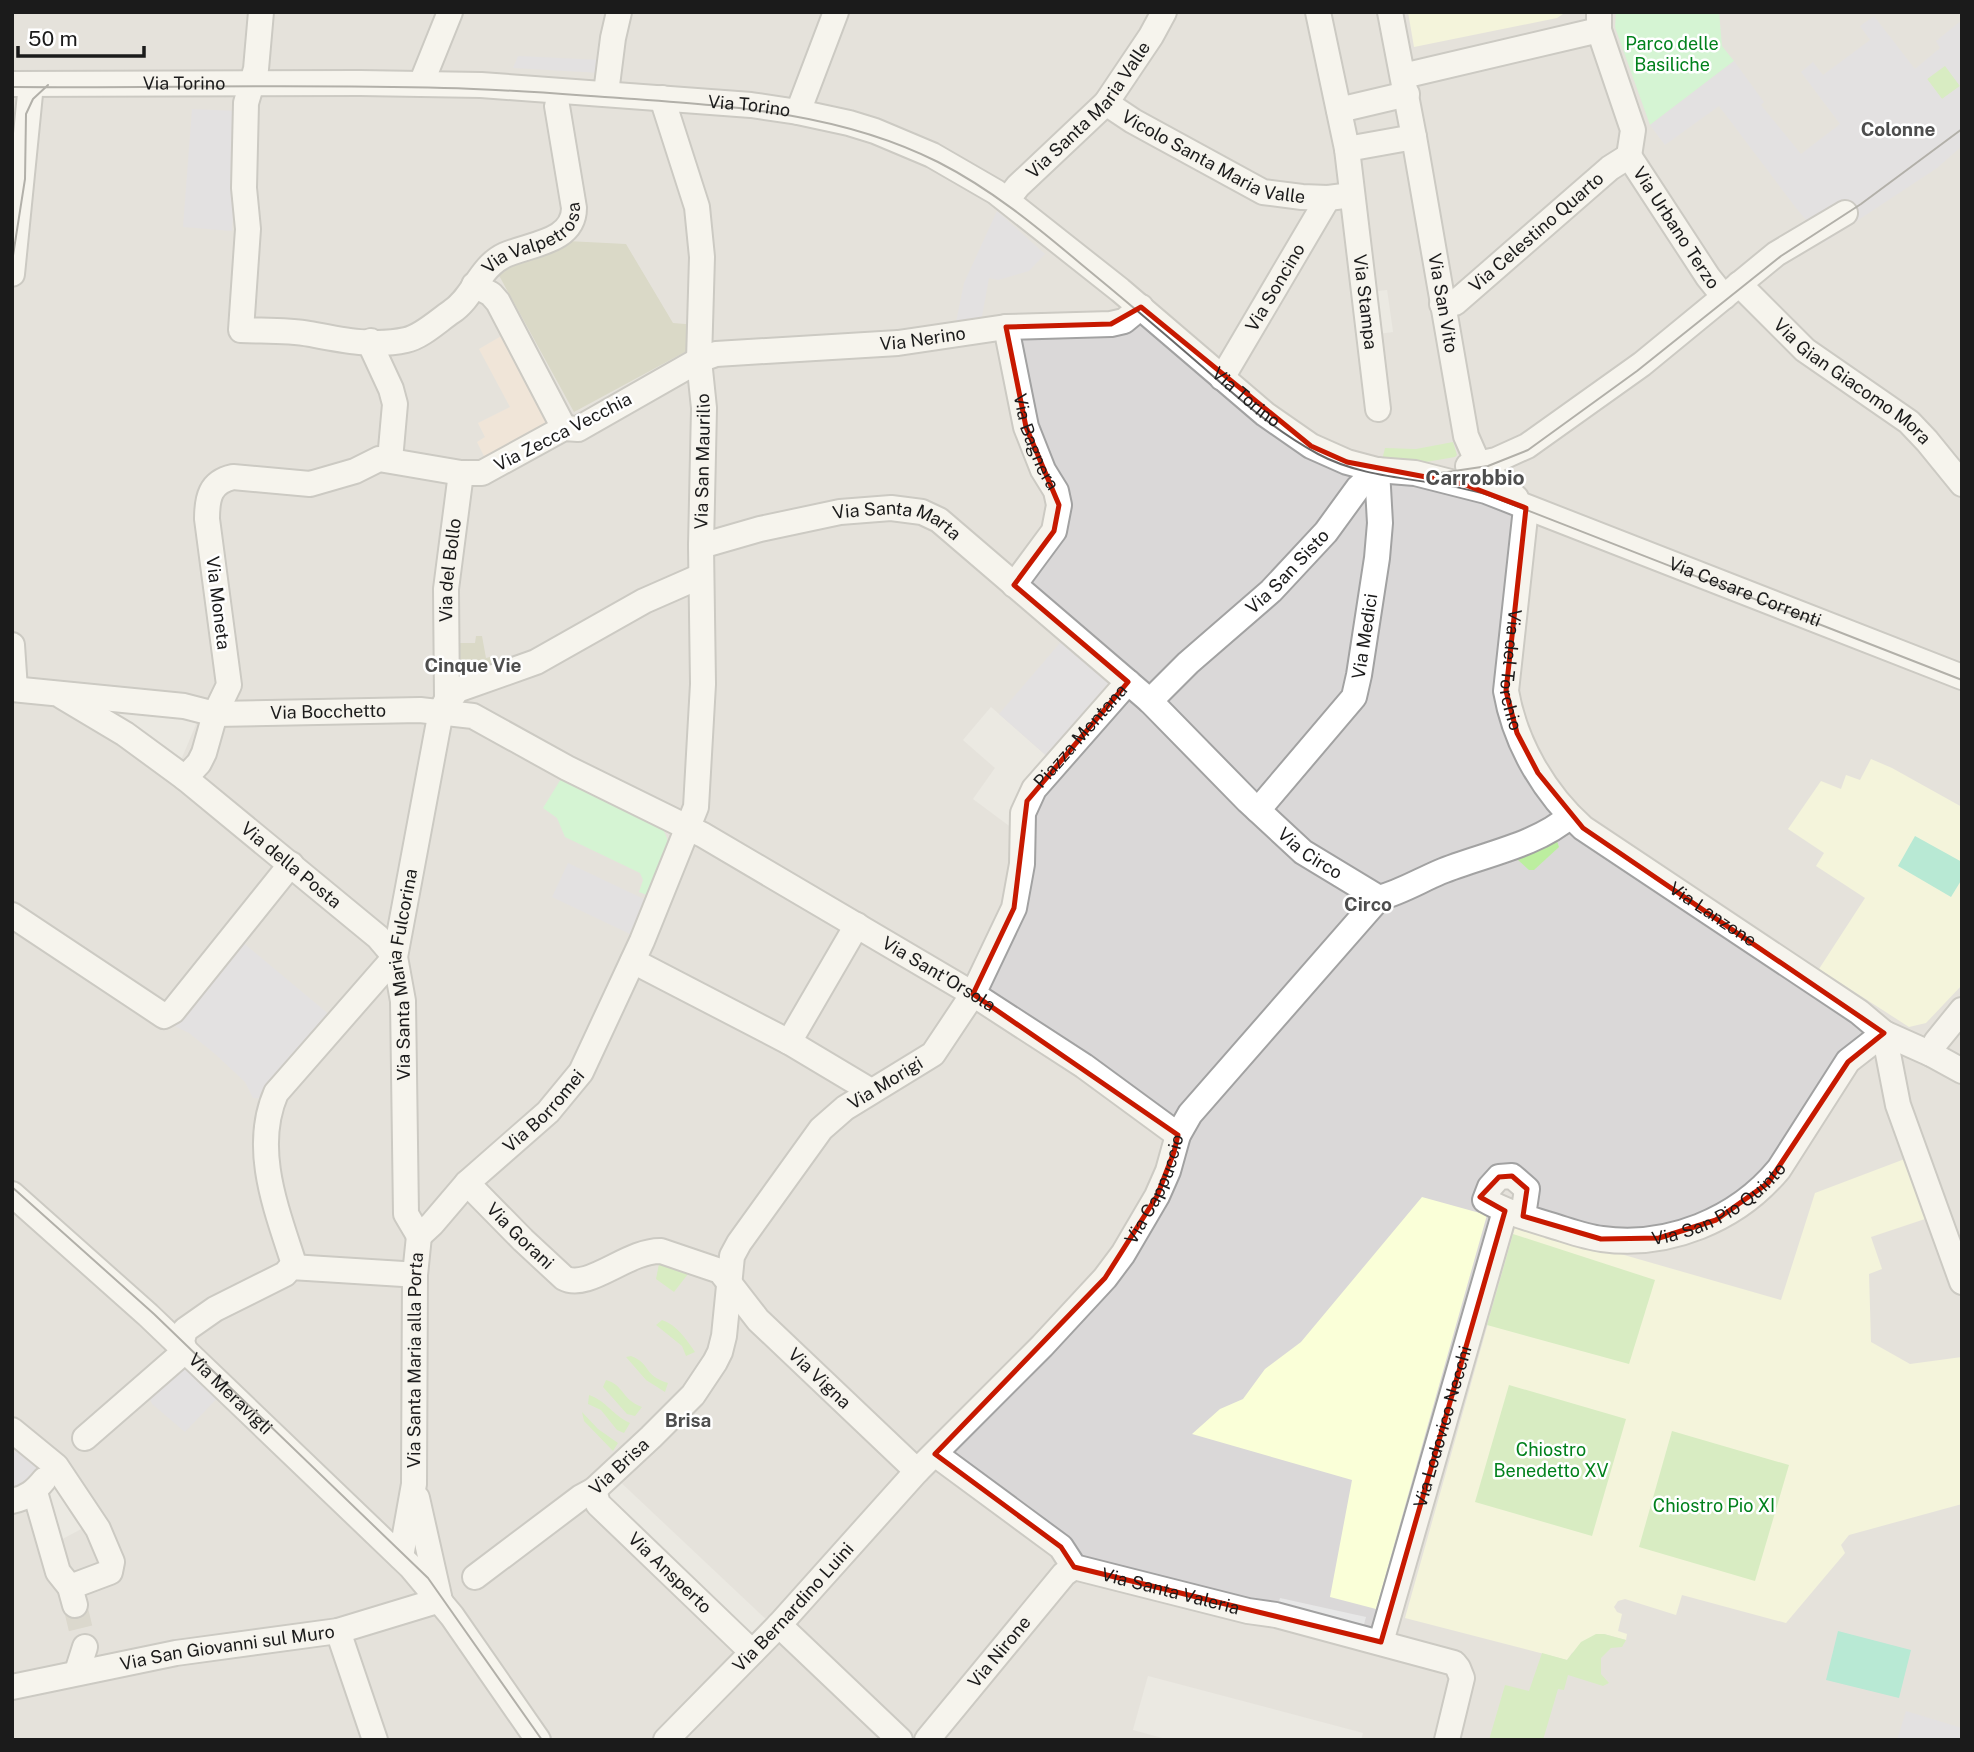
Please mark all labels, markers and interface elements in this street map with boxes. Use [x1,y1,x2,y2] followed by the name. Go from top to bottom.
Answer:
[18,14,144,58] scale bar
[28,26,78,51] text: 50 m
[1625,33,1719,75] park label: Parco delle Basiliche
[1022,37,1154,183] street label: Via Santa Maria Valle
[143,72,225,94] street label: Via Torino
[707,91,792,121] street label: Via Torino
[1118,105,1307,207] street label: Vicolo Santa Maria Valle
[1861,118,1935,140] district label: Colonne
[1629,163,1724,293] street label: Via Urbano Terzo
[1464,167,1608,296] street label: Via Celestino Quarto
[477,201,585,278] street label: Via Valpetrosa
[1241,240,1309,335] street label: Via Soncino
[1424,252,1462,355] street label: Via San Vito
[1350,253,1382,351] street label: Via Stampa
[1770,314,1936,448] street label: Via Gian Giacomo Mora
[879,322,967,354] street label: Via Nerino
[1208,362,1285,431] street label: Via Torino
[491,388,635,475] street label: Via Zecca Vecchia
[1010,392,1064,494] street label: Via Bagnera
[690,393,714,529] street label: Via San Maurilio
[1425,465,1525,490] district label: Carrobbio
[831,497,966,544] street label: Via Santa Marta
[435,517,465,622] street label: Via del Bollo
[1241,525,1333,618] street label: Via San Sisto
[1666,552,1824,631] street label: Via Cesare Correnti
[202,555,235,651] street label: Via Moneta
[1348,592,1381,681] street label: Via Medici
[1496,608,1527,733] street label: Via del Torchio
[424,654,522,676] district label: Cinque Vie
[1029,679,1131,792] street label: Piazza Mentana
[270,700,386,723] street label: Via Bocchetto
[237,818,346,912] street label: Via della Posta
[1274,823,1346,883] street label: Via Circo
[384,867,421,1081] street label: Via Santa Maria Fulcorina
[1665,877,1761,951] street label: Via Lanzone
[1344,893,1392,915] district label: Circo
[878,932,1000,1016] street label: Via Sant'Orsola
[844,1052,926,1114] street label: Via Morigi
[499,1065,588,1157] street label: Via Borromei
[1120,1132,1188,1248] street label: Via Cappuccio
[1650,1158,1790,1249] street label: Via San Pio Quinto
[482,1198,558,1273] street label: Via Gorani
[403,1251,427,1468] street label: Via Santa Maria alla Porta
[784,1343,856,1413] street label: Via Vigna
[1409,1343,1476,1510] street label: Via Lodovico Necchi
[184,1349,277,1438] street label: Via Meravigli
[665,1409,711,1431] district label: Brisa
[585,1433,653,1499] street label: Via Brisa
[1493,1439,1609,1481] park label: Chiostro Benedetto XV
[1653,1495,1775,1516] park label: Chiostro Pio XI
[624,1528,716,1617] street label: Via Ansperto
[728,1538,858,1676] street label: Via Bernardino Luini
[1099,1563,1242,1618] street label: Via Santa Valeria
[963,1612,1035,1692] street label: Via Nirone
[118,1621,336,1674] street label: Via San Giovanni sul Muro

